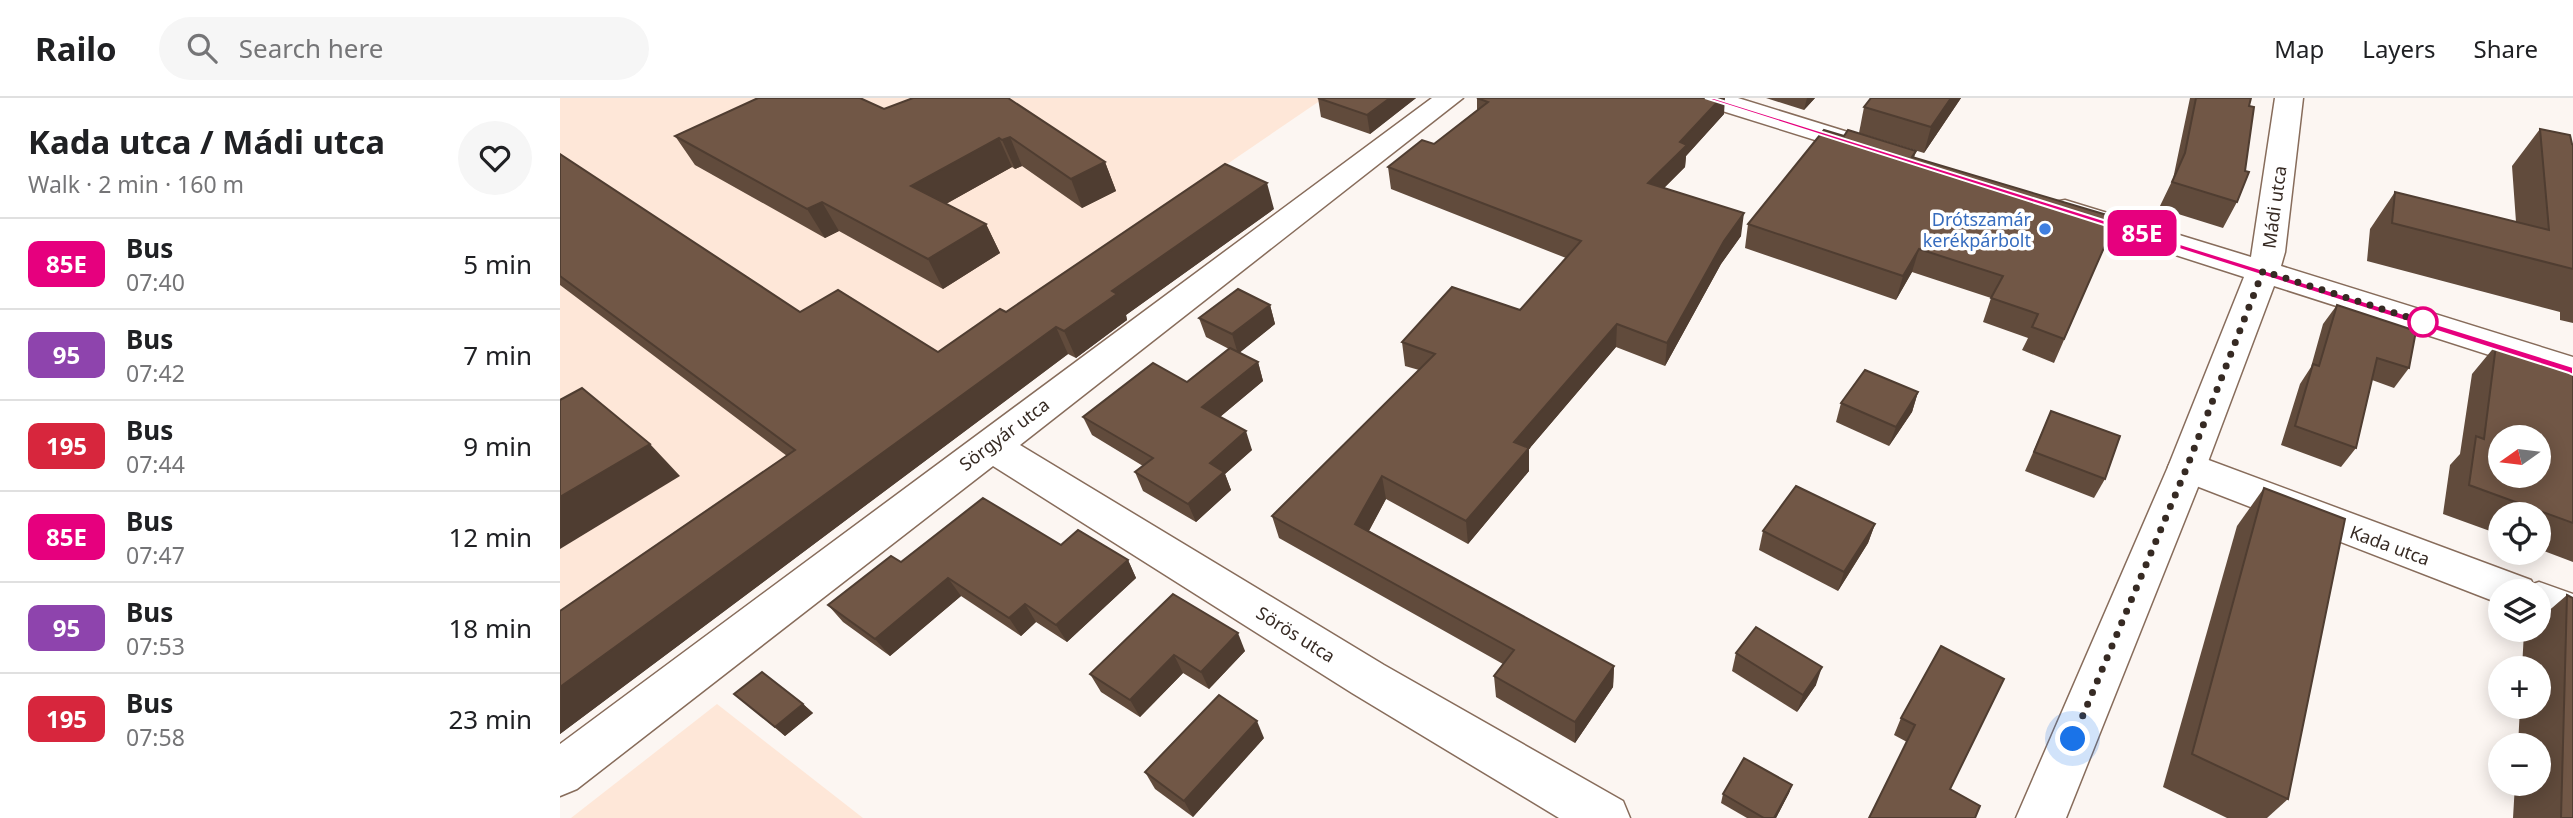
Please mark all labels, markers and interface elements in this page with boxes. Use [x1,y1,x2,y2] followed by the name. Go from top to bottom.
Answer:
[159,17,649,80] search box
[35,26,117,71] text: Railo
[183,29,221,67] icon: search
[239,30,383,66] text: Search here
[2274,32,2324,65] text: Map
[2362,32,2436,65] text: Layers
[2474,32,2538,65] text: Share
[28,119,385,164] text: Kada utca / Mádi utca
[458,121,532,195] button: heart
[2256,164,2292,250] street label: Mádi utca
[28,168,244,200] text: Walk · 2 min · 160 m
[1923,207,2032,252] place label: Drótszamár kerékpárbolt
[2102,210,2182,256] line badge: 85E
[2122,216,2162,249] text: 85E
[2037,221,2053,237] marker: Drótszamár kerékpárbolt
[126,230,173,266] text: Bus
[463,246,532,282] text: 5 min
[46,247,87,280] text: 85E
[126,266,185,298] text: 07:40
[2408,307,2438,337] unlabelled marker
[126,321,173,357] text: Bus
[463,337,532,373] text: 7 min
[53,338,80,371] text: 95
[126,357,185,389] text: 07:42
[954,392,1054,476] street label: Sörgyár utca
[126,412,173,448] text: Bus
[2488,425,2552,488] north arrow
[2488,425,2551,796] map controls
[463,428,532,464] text: 9 min
[46,429,87,462] text: 195
[126,448,185,480] text: 07:44
[2488,502,2551,565] button: locate
[126,503,173,539] text: Bus
[448,519,532,555] text: 12 min
[2347,519,2433,571] street label: Kada utca
[46,520,87,553] text: 85E
[126,539,185,571] text: 07:47
[2488,579,2551,642] button: layers
[126,594,173,630] text: Bus
[1252,600,1340,668] street label: Sörös utca
[448,610,532,646] text: 18 min
[53,611,80,644] text: 95
[126,630,185,662] text: 07:53
[2488,656,2551,719] button: +
[126,685,173,721] text: Bus
[448,701,532,737] text: 23 min
[46,702,87,735] text: 195
[126,721,185,753] text: 07:58
[2055,721,2090,756] your location
[2488,733,2551,796] button: −

